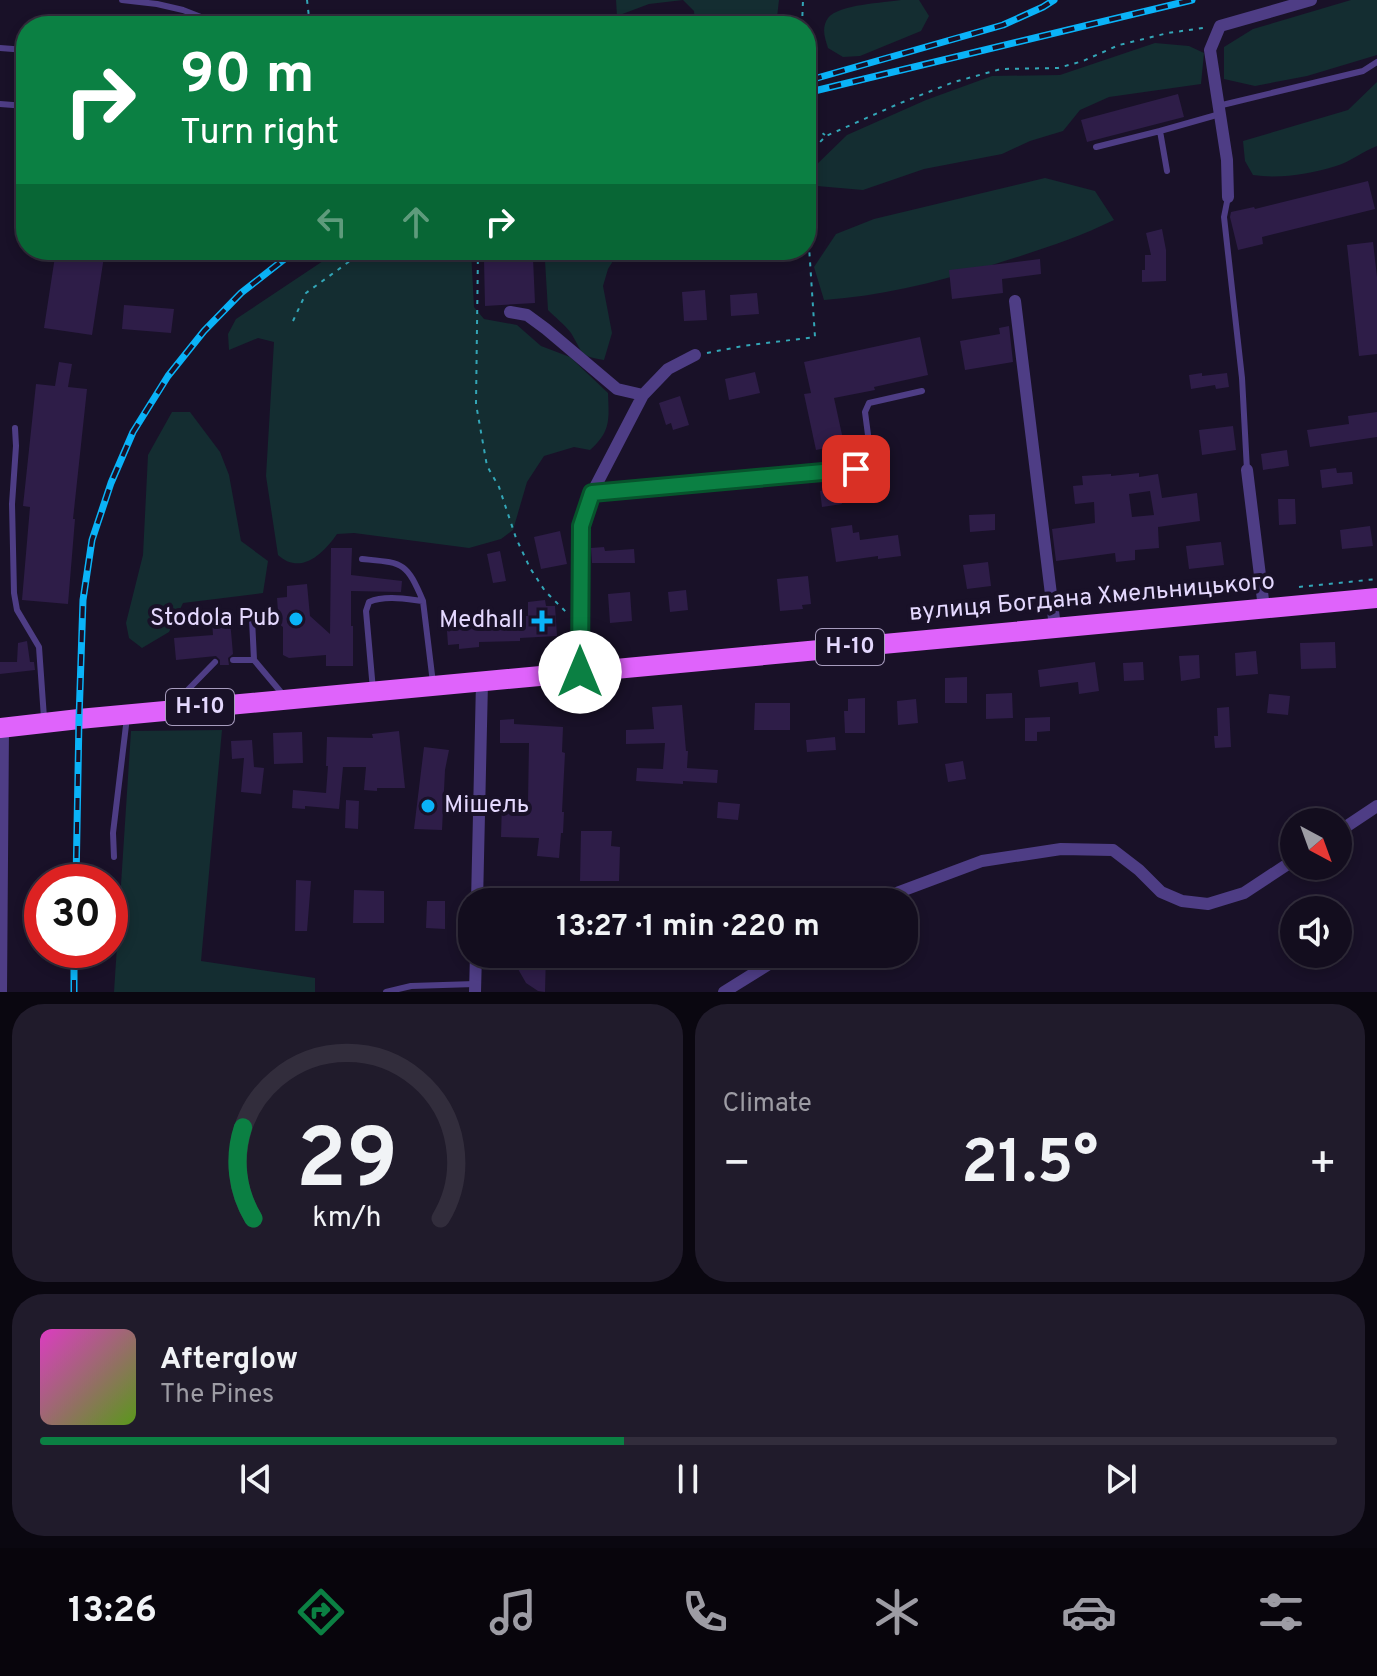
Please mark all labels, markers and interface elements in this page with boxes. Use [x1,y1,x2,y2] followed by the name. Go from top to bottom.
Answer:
[180,42,315,112] text: 90 m
[48,48,152,152] icon: right
[180,111,339,157] text: Turn right
[310,200,354,244] icon: left
[394,200,438,244] icon: ahead
[478,200,522,244] icon: right
[822,435,890,503] pin
[834,447,878,491] icon: arrive
[908,567,1276,629] street label: вулиця Богдана Хмельницького
[150,604,280,634] place label: Stodola Pub
[439,606,524,636] place label: Medhall
[287,610,305,628] marker: Stodola Pub
[531,610,553,632] marker: Medhall
[816,629,884,665] road number: Н-10
[538,630,622,714] position arrow
[166,689,234,725] road number: Н-10
[444,791,529,821] place label: Мішель
[419,797,437,815] marker: Мішель
[1280,808,1352,880] north arrow
[1280,808,1352,968] map controls
[24,864,128,968] speed limit sign: 30
[1280,896,1352,968] button: sound
[556,909,820,946] text: 13:27 · 1 min · 220 m
[723,1088,812,1121] text: Climate
[296,1112,398,1217] text: 29
[961,1128,1098,1204] text: 21.5°
[723,1138,751,1194] text: −
[1309,1138,1337,1194] text: +
[313,1201,382,1237] text: km/h
[160,1342,298,1379] text: Afterglow
[160,1379,274,1412] text: The Pines
[234,1457,278,1501] icon: previous
[666,1457,710,1501] icon: pause
[1099,1457,1143,1501] icon: next
[293,1584,349,1640] icon: directions
[485,1584,541,1640] icon: music
[677,1584,733,1640] icon: phone
[869,1584,925,1640] icon: climate
[1061,1584,1117,1640] icon: car
[1253,1584,1309,1640] icon: filters
[68,1589,157,1635] text: 13:26

